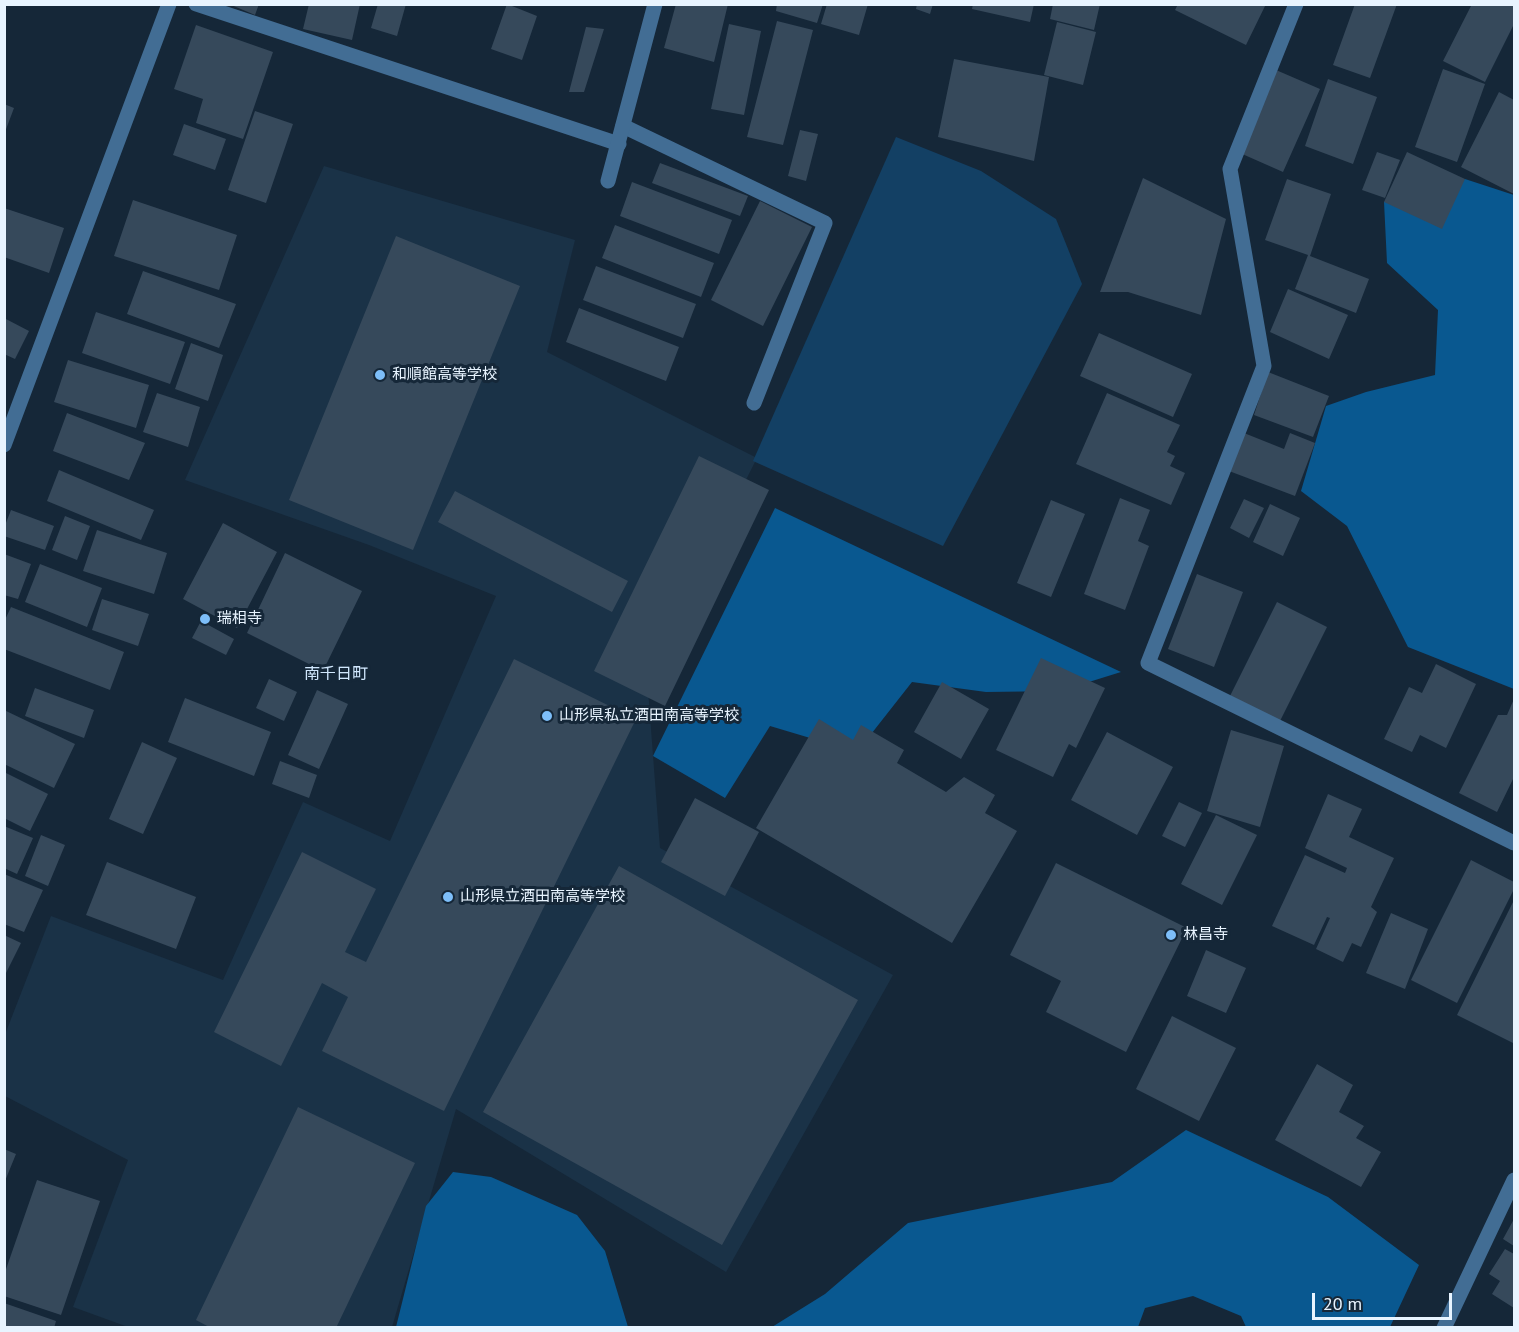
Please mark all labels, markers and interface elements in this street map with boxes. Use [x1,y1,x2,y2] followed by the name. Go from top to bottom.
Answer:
[392,366,497,384] place label: 和順館高等学校
[373,368,387,382] marker: 和順館高等学校
[217,610,262,628] place label: 瑞相寺
[198,612,212,626] marker: 瑞相寺
[304,664,368,684] district label: 南千日町
[559,707,739,725] place label: 山形県私立酒田南高等学校
[540,709,554,723] marker: 山形県私立酒田南高等学校
[460,888,625,906] place label: 山形県立酒田南高等学校
[441,890,455,904] marker: 山形県立酒田南高等学校
[1183,926,1228,944] place label: 林昌寺
[1164,928,1178,942] marker: 林昌寺
[1315,1281,1454,1319] scale bar
[1323,1292,1362,1315] text: 20 m

